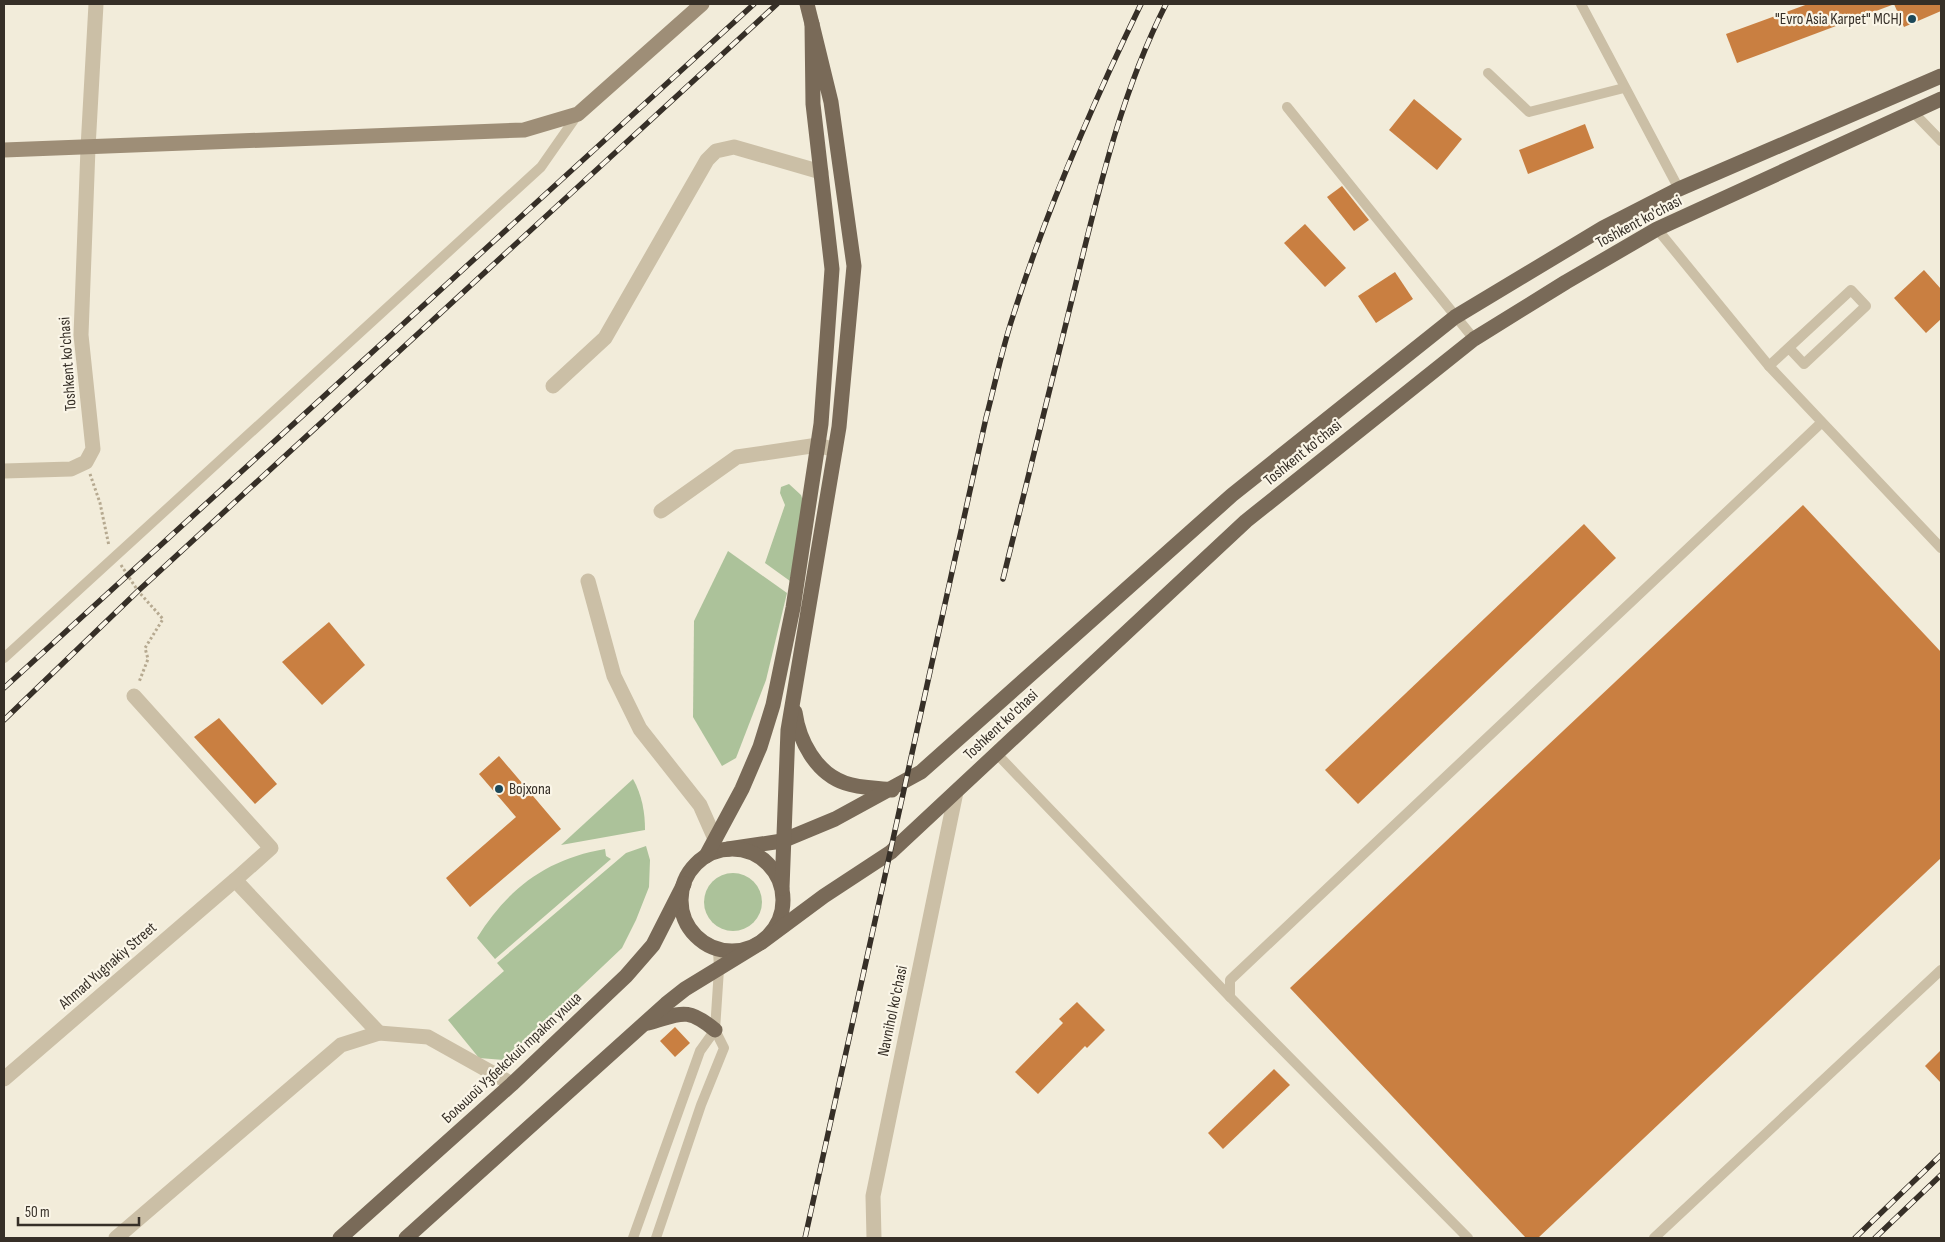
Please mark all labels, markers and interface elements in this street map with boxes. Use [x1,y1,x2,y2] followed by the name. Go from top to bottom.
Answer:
[1775,10,1902,29] place label: "Evro Asia Karpet" MCHJ
[1906,13,1918,25] marker: "Evro Asia Karpet" MCHJ
[1593,191,1685,253] street label: Toshkent ko'chasi
[55,316,81,412] street label: Toshkent ko'chasi
[1260,416,1346,490] street label: Toshkent ko'chasi
[960,686,1042,764] street label: Toshkent ko'chasi
[509,780,551,799] place label: Bojxona
[493,783,505,795] marker: Bojxona
[55,918,161,1014] street label: Ahmad Yugnakiy Street
[874,964,912,1058] street label: Navnihol ko'chasi
[438,988,586,1128] street label: Большой Узбекский тракт улица
[18,1194,139,1226] scale bar
[25,1203,50,1222] text: 50 m

